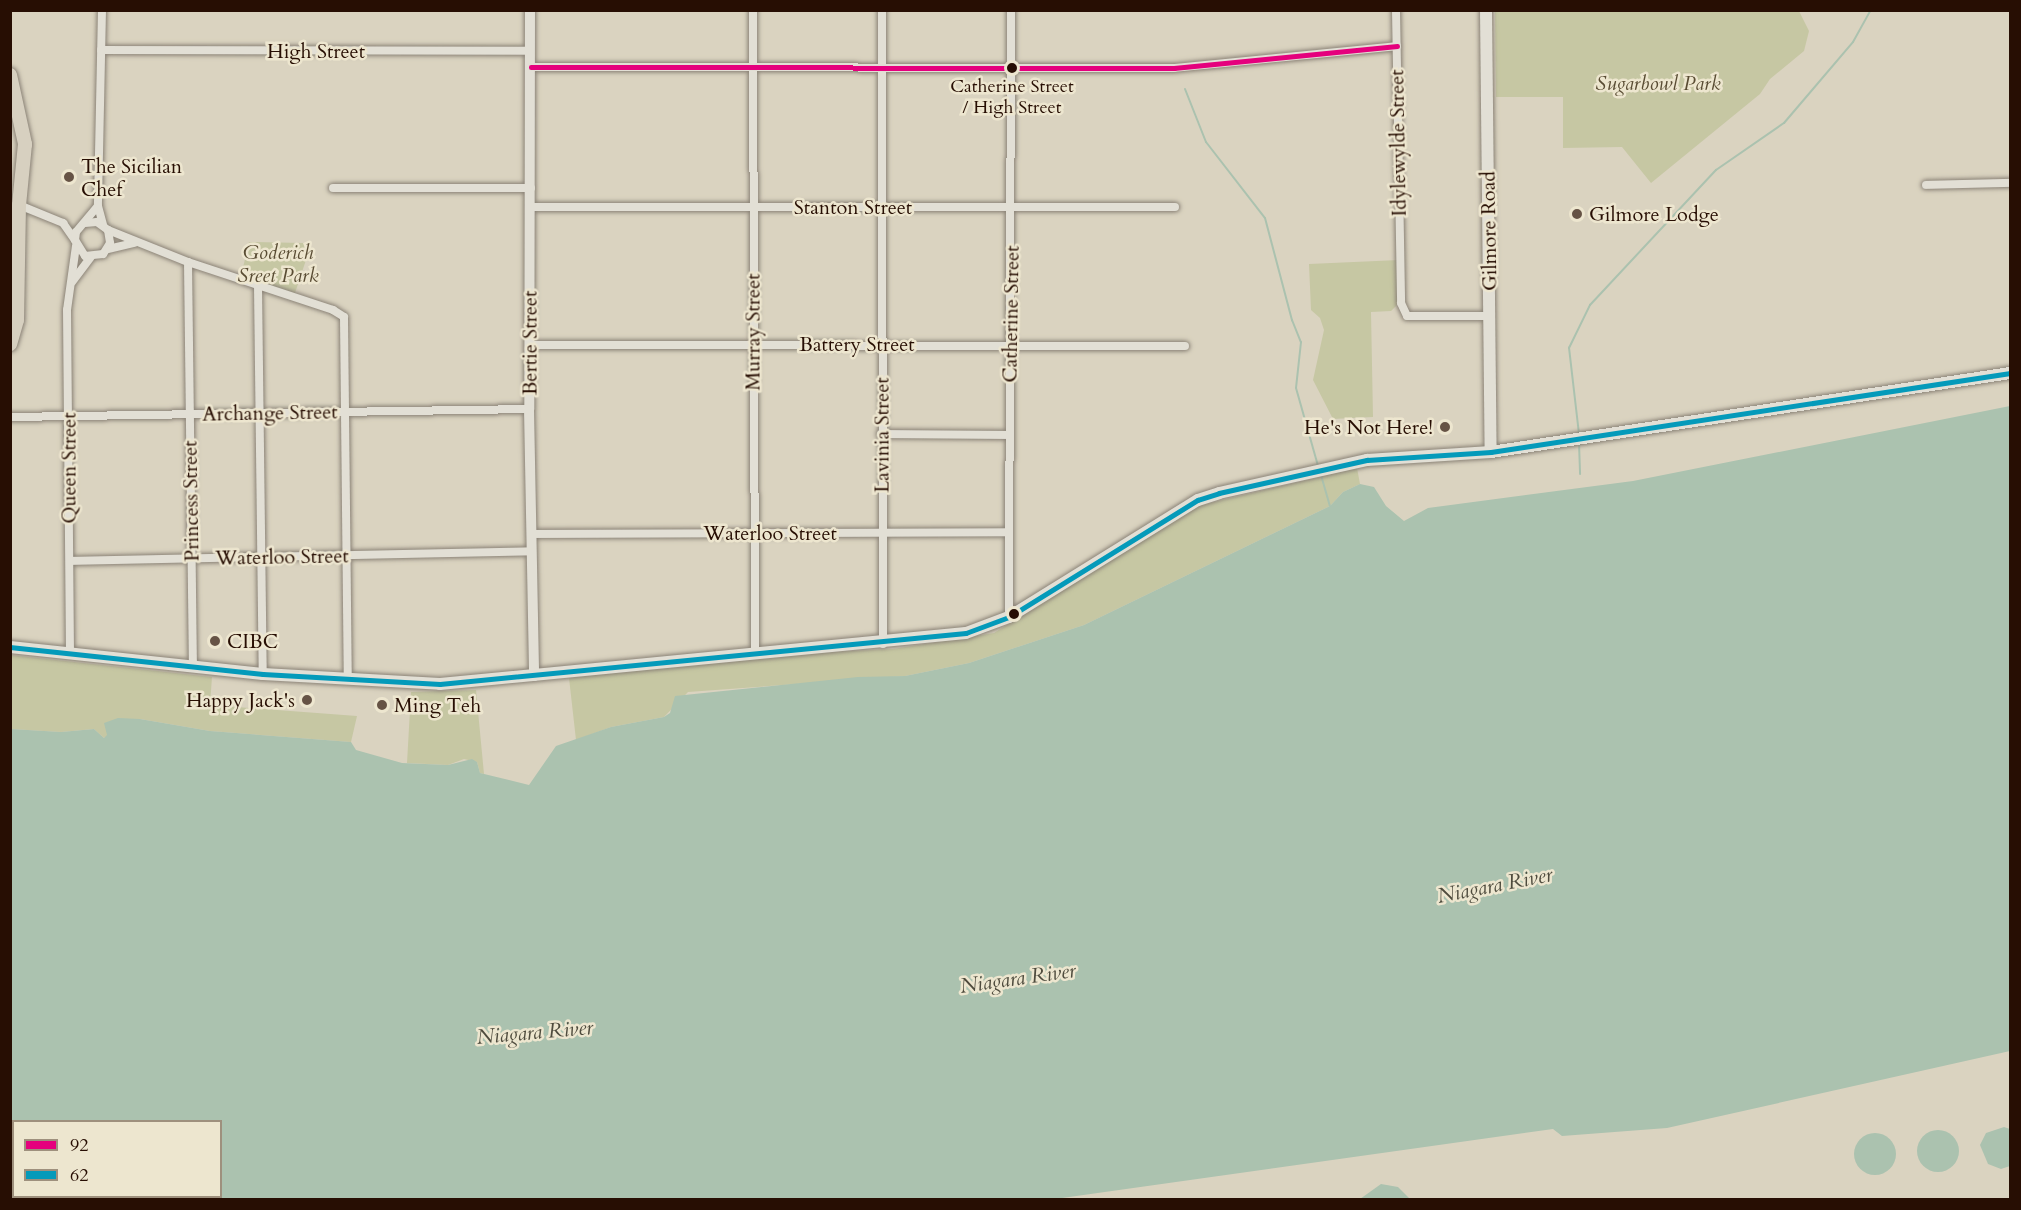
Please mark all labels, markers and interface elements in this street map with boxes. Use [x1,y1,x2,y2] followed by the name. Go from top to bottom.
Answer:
[267,39,365,63] street label: High Street
[1006,62,1018,74] marker: Catherine Street / High Street
[1385,69,1411,217] street label: Idylewylde Street
[1595,71,1721,95] park label: Sugarbowl Park
[950,77,1074,119] place label: Catherine Street / High Street
[81,154,182,201] place label: The Sicilian Chef
[62,170,76,184] marker: The Sicilian Chef
[1476,171,1502,291] street label: Gilmore Road
[794,195,912,219] street label: Stanton Street
[1589,202,1719,226] place label: Gilmore Lodge
[1570,207,1584,221] marker: Gilmore Lodge
[237,241,319,288] park label: Goderich Sreet Park
[998,245,1024,383] street label: Catherine Street
[741,273,765,391] street label: Murray Street
[518,291,542,395] street label: Bertie Street
[799,332,915,356] street label: Battery Street
[870,377,894,493] street label: Lavinia Street
[202,400,338,426] street label: Archange Street
[57,412,81,524] street label: Queen Street
[1304,415,1433,439] place label: He's Not Here!
[1438,420,1452,434] marker: He's Not Here!
[178,440,204,562] street label: Princess Street
[703,521,837,545] street label: Waterloo Street
[215,544,349,570] street label: Waterloo Street
[1008,608,1020,620] unlabelled marker
[227,629,278,653] place label: CIBC
[208,634,222,648] marker: CIBC
[186,688,295,712] place label: Happy Jack's
[300,693,314,707] marker: Happy Jack's
[394,693,481,717] place label: Ming Teh
[375,698,389,712] marker: Ming Teh
[1435,862,1555,910] water label: Niagara River
[958,958,1078,1000] water label: Niagara River
[476,1015,594,1051] water label: Niagara River
[12,1120,222,1198] legend
[70,1133,88,1158] text: 92
[70,1163,88,1188] text: 62

